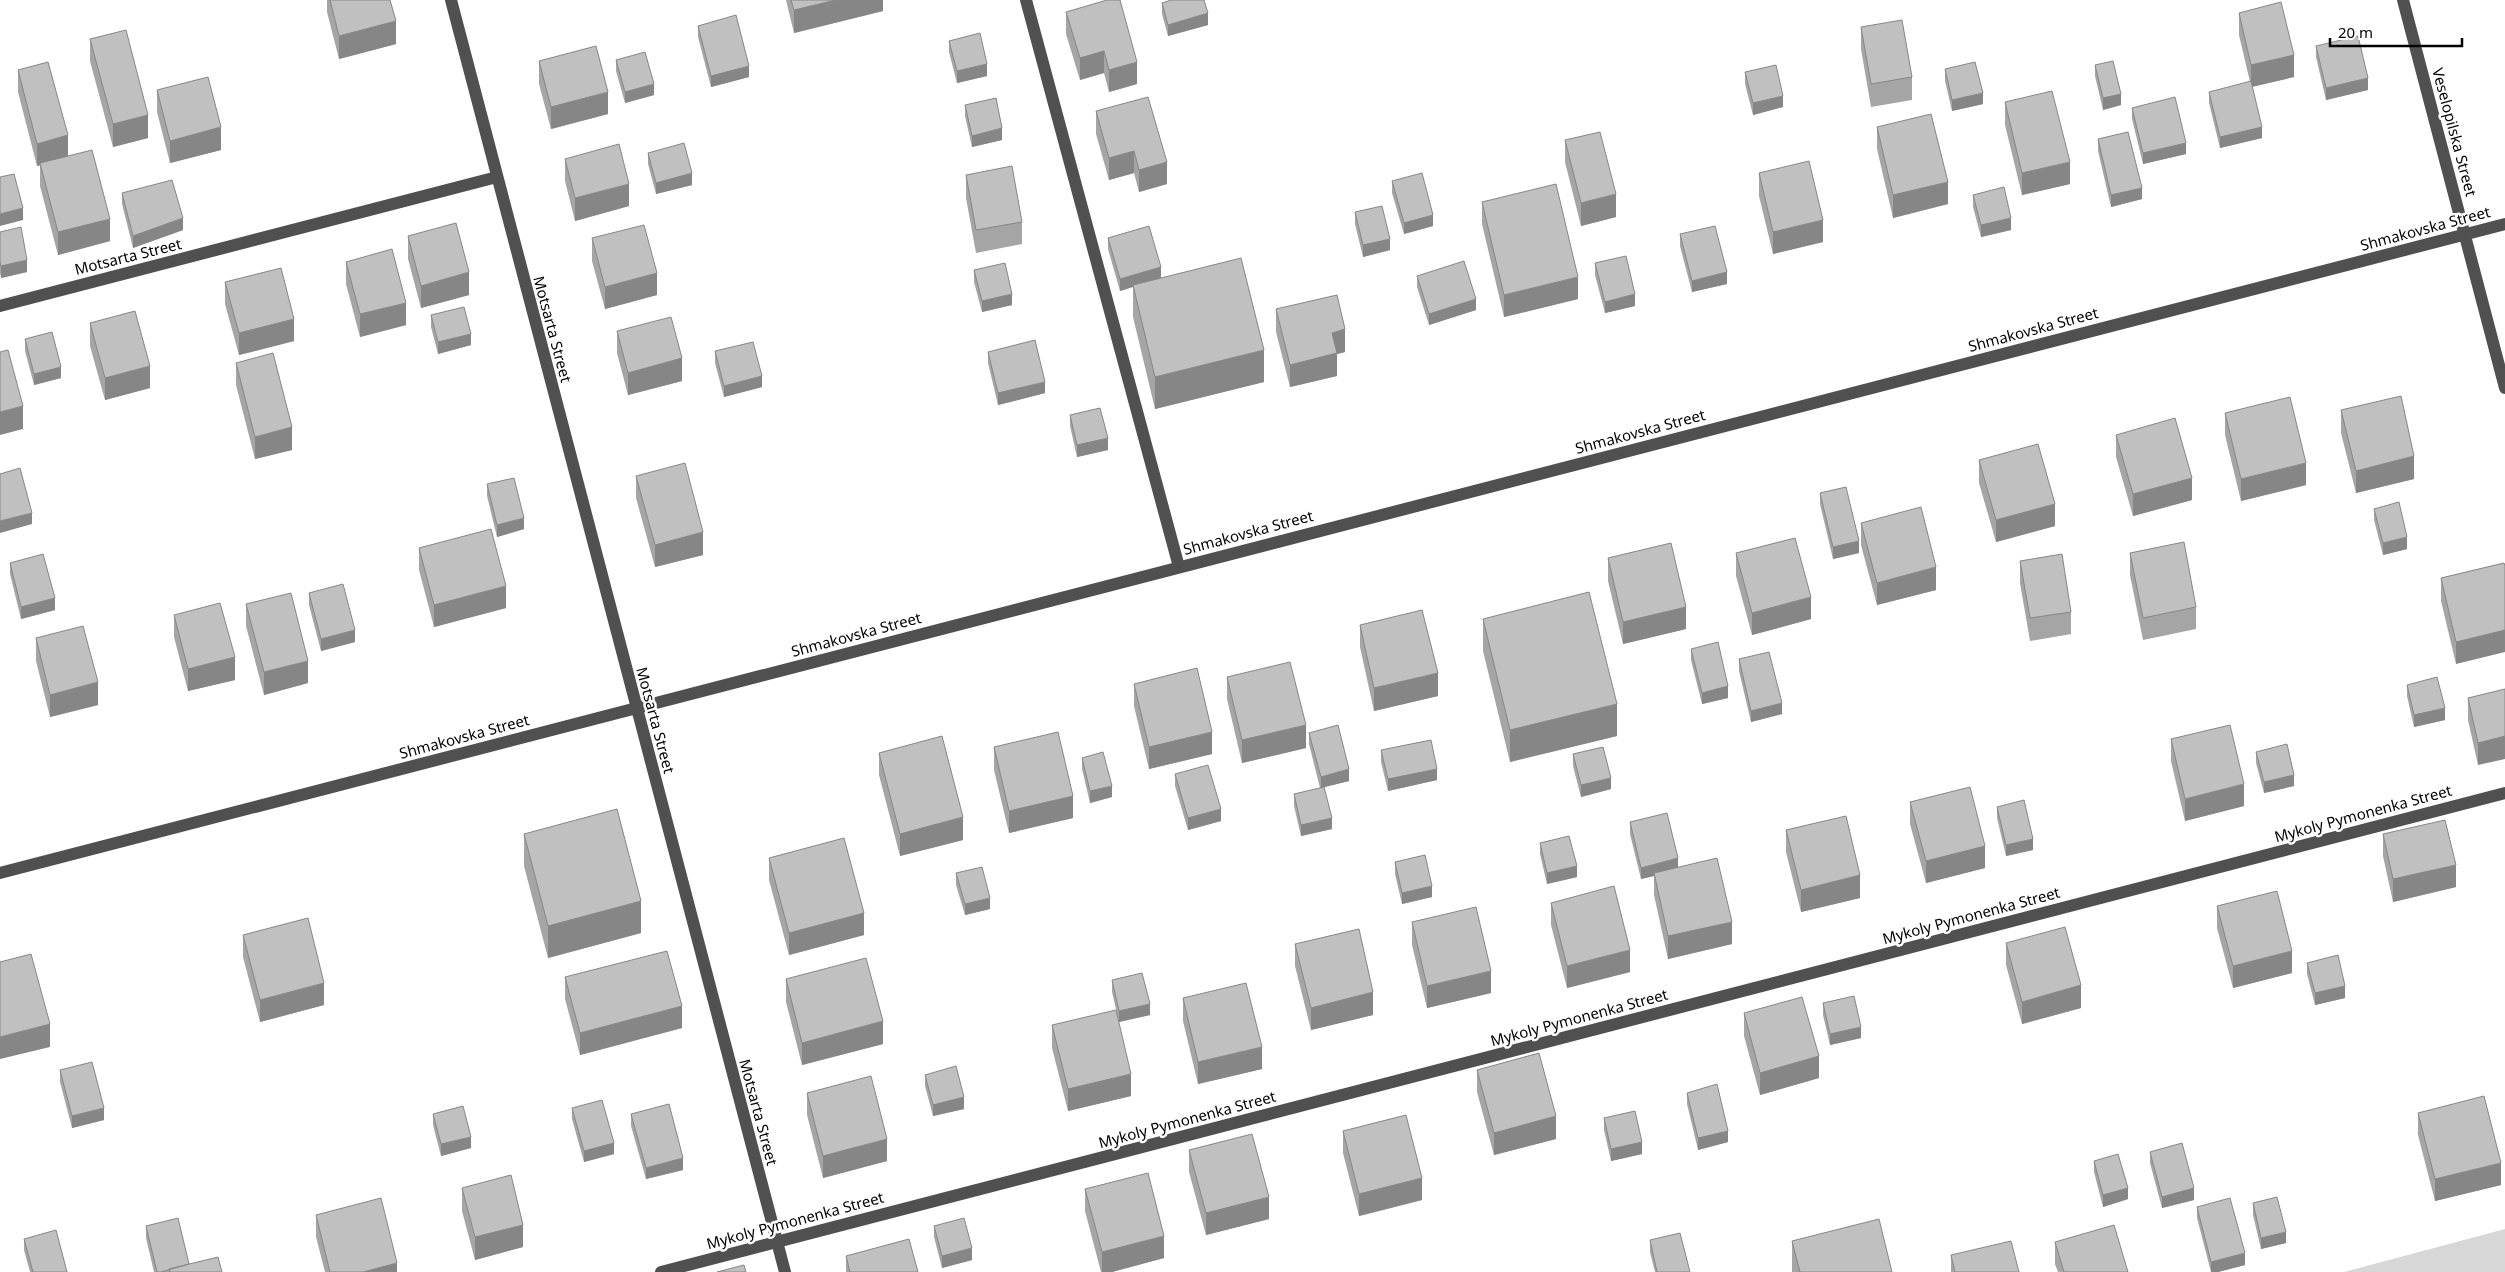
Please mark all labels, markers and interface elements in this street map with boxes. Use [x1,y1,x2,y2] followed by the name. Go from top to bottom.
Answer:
[2330,15,2462,47] scale bar
[2338,22,2373,42] text: 20 m
[2428,66,2482,199] street label: Veselopilska Street
[2358,201,2493,255] street label: Shmakovska Street
[72,233,184,279] street label: Motsarta Street
[529,274,577,385] street label: Motsarta Street
[1966,302,2101,356] street label: Shmakovska Street
[1573,404,1708,458] street label: Shmakovska Street
[1181,505,1316,559] street label: Shmakovska Street
[789,607,924,661] street label: Shmakovska Street
[632,665,680,776] street label: Motsarta Street
[397,709,532,763] street label: Shmakovska Street
[2272,780,2454,846] street label: Mykoly Pymonenka Street
[1880,882,2062,948] street label: Mykoly Pymonenka Street
[1488,984,1670,1050] street label: Mykoly Pymonenka Street
[735,1057,783,1168] street label: Motsarta Street
[1096,1086,1278,1152] street label: Mykoly Pymonenka Street
[704,1187,886,1253] street label: Mykoly Pymonenka Street

